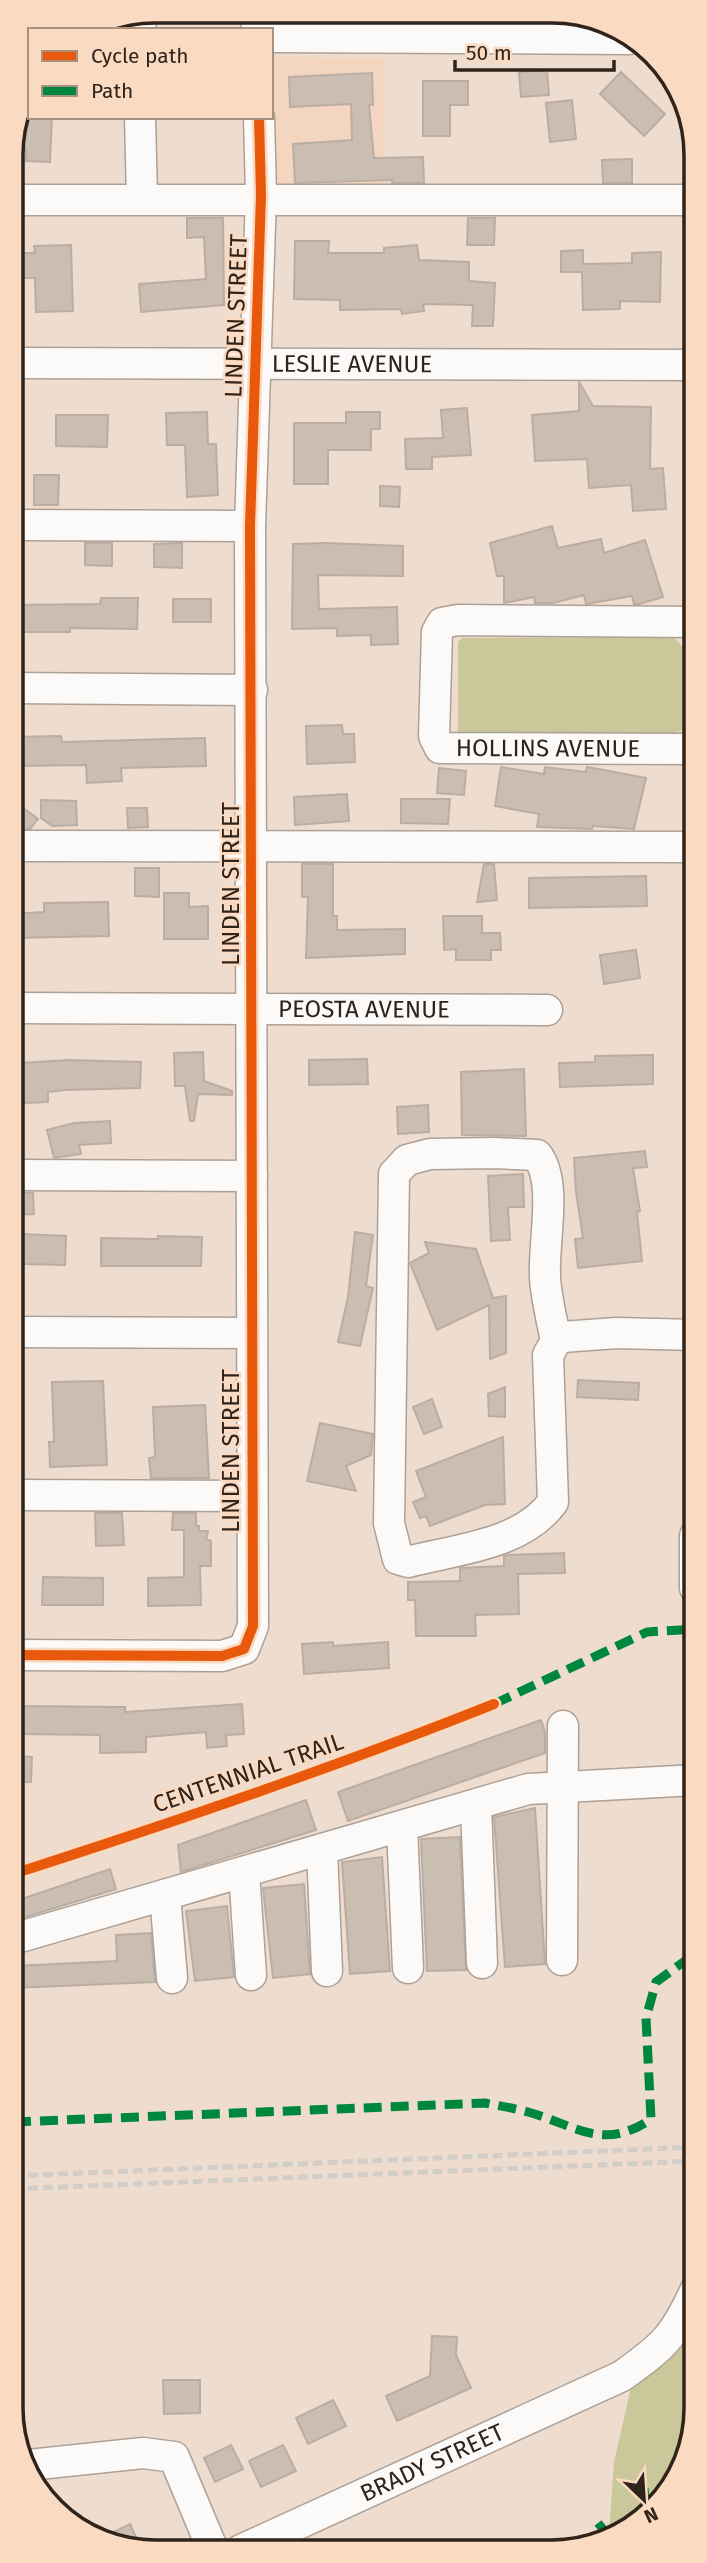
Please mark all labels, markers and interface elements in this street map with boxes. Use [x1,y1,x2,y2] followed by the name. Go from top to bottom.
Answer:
[28,28,273,119] legend
[455,28,614,72] scale bar
[466,40,512,66] text: 50 m
[91,43,189,69] text: Cycle path
[91,78,133,104] text: Path
[219,233,253,398] street label: LINDEN STREET
[272,350,432,378] street label: LESLIE AVENUE
[456,734,640,763] street label: HOLLINS AVENUE
[217,801,245,966] street label: LINDEN STREET
[278,995,450,1024] street label: PEOSTA AVENUE
[217,1368,245,1533] street label: LINDEN STREET
[149,1727,347,1819] street label: CENTENNIAL TRAIL
[356,2418,509,2508] street label: BRADY STREET
[609,2465,679,2535] north arrow
[640,2502,662,2528] text: N

